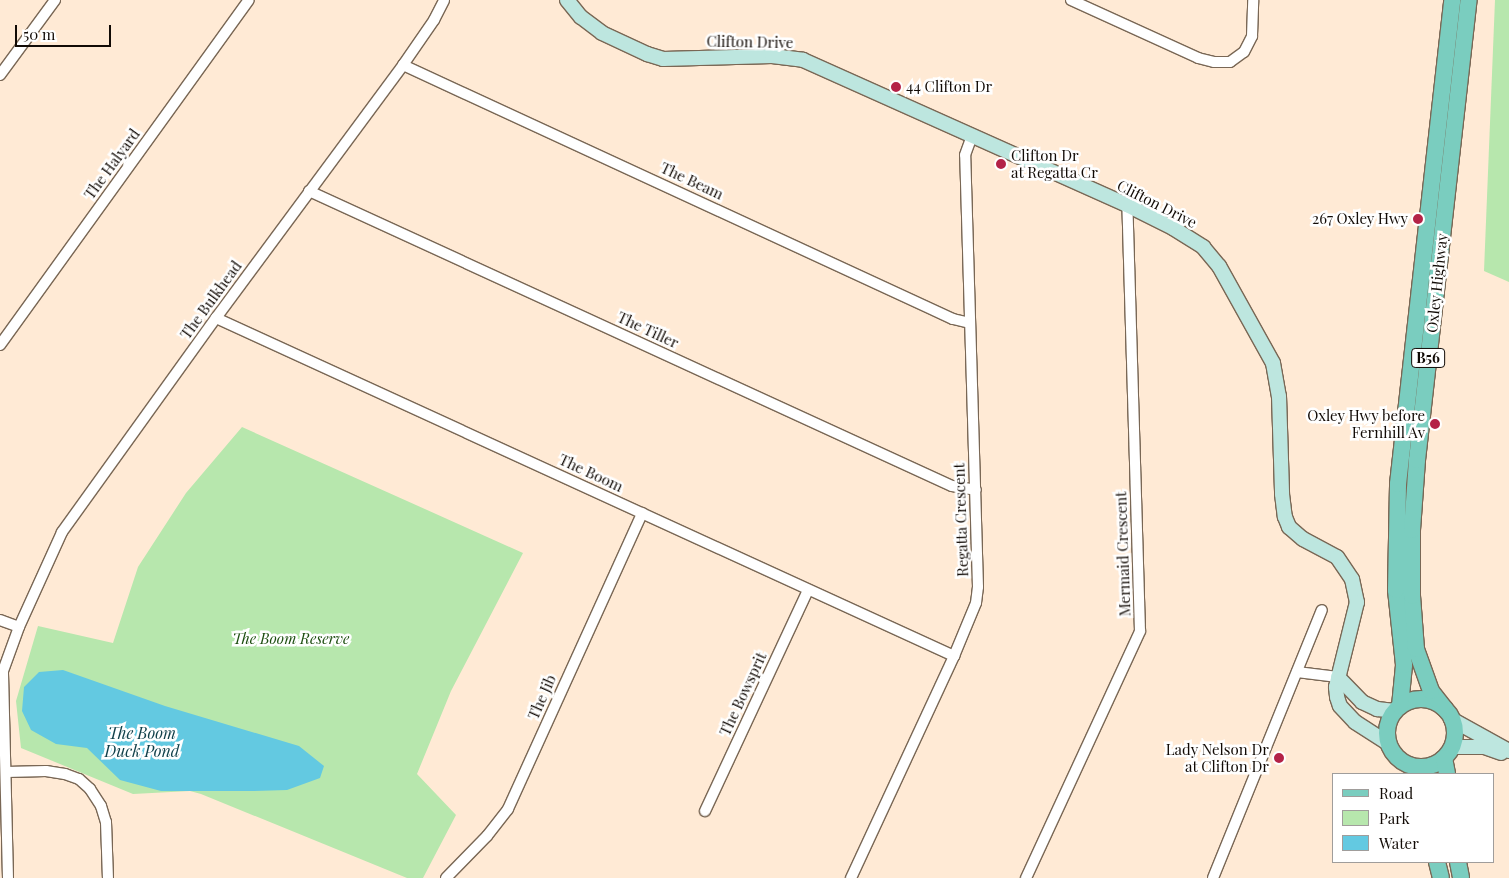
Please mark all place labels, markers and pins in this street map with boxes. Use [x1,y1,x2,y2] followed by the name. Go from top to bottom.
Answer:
[906,78,992,96] place label: 44 Clifton Dr
[890,81,902,93] marker: 44 Clifton Dr
[1011,146,1098,181] place label: Clifton Dr at Regatta Cr
[995,158,1007,170] marker: Clifton Dr at Regatta Cr
[1311,210,1408,228] place label: 267 Oxley Hwy
[1412,213,1424,225] marker: 267 Oxley Hwy
[1307,406,1425,441] place label: Oxley Hwy before Fernhill Av
[1429,418,1441,430] marker: Oxley Hwy before Fernhill Av
[1165,740,1269,775] place label: Lady Nelson Dr at Clifton Dr
[1273,752,1285,764] marker: Lady Nelson Dr at Clifton Dr

